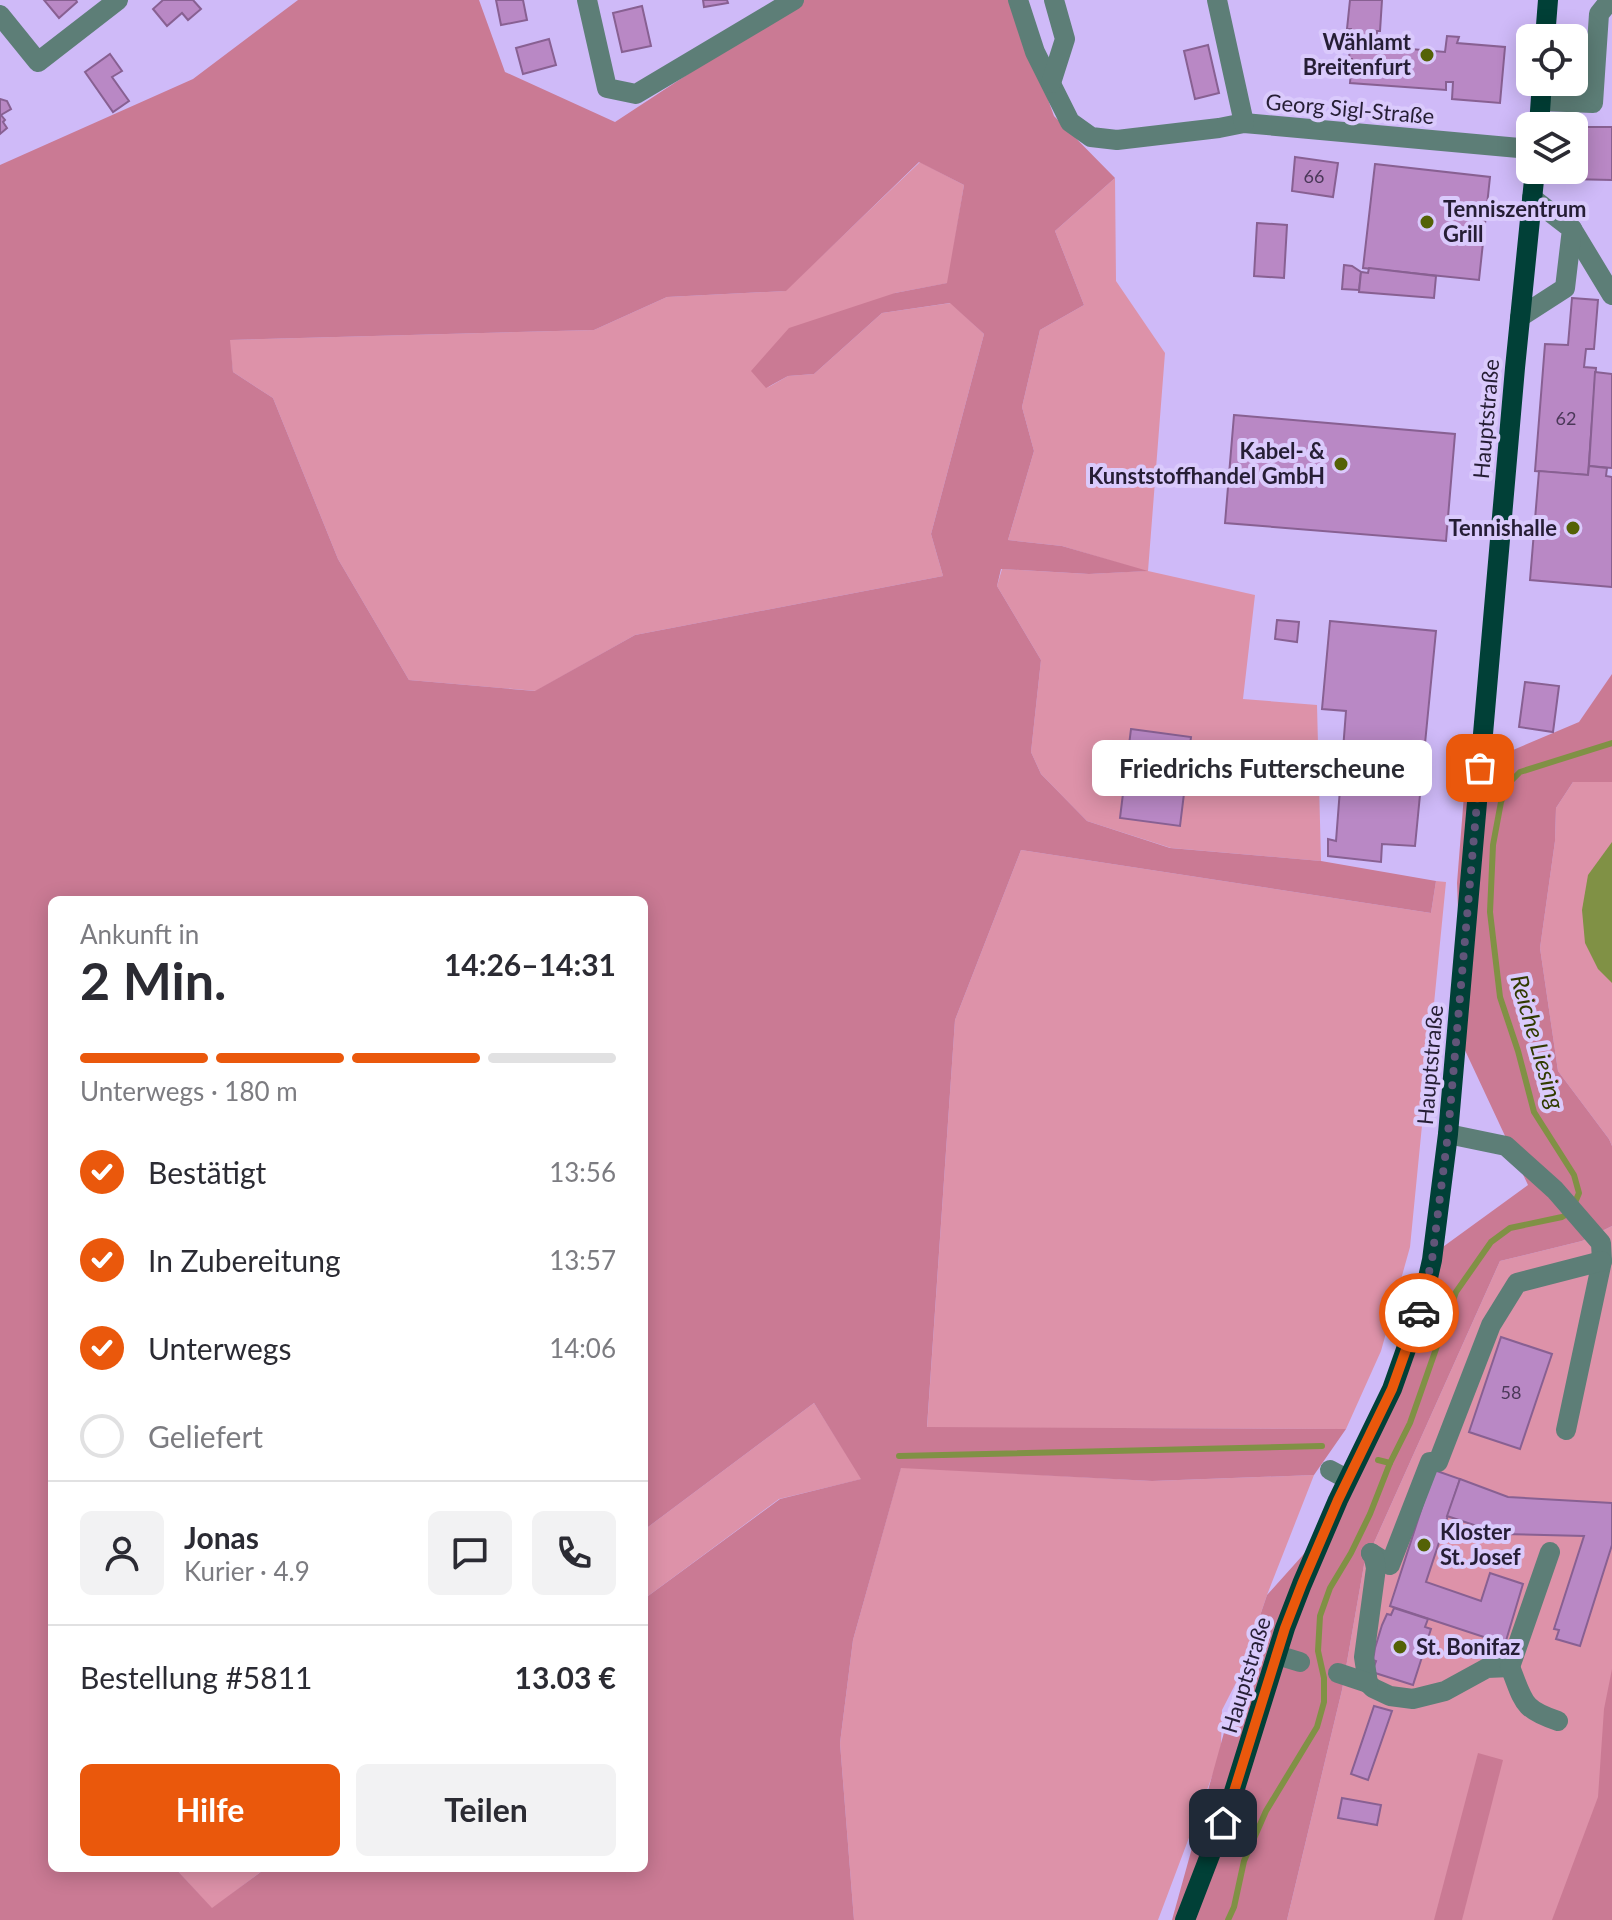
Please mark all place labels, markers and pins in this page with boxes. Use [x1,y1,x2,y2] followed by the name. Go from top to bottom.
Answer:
[1303,28,1412,80] place label: Wählamt Breitenfurt
[1418,46,1436,64] marker: Wählamt Breitenfurt
[1443,195,1587,247] place label: Tenniszentrum Grill
[1418,213,1436,231] marker: Tenniszentrum Grill
[1088,437,1325,489] place label: Kabel- & Kunststoffhandel GmbH
[1332,455,1350,473] marker: Kabel- & Kunststoffhandel GmbH
[1448,514,1557,541] place label: Tennishalle
[1564,519,1582,537] marker: Tennishalle
[1446,734,1514,802] pin
[1092,740,1432,796] callout: Friedrichs Futterscheune
[1440,1518,1521,1570] place label: Kloster St. Josef
[1415,1536,1433,1554] marker: Kloster St. Josef
[1416,1633,1520,1660] place label: St. Bonifaz
[1391,1638,1409,1656] marker: St. Bonifaz
[1189,1789,1257,1857] pin

